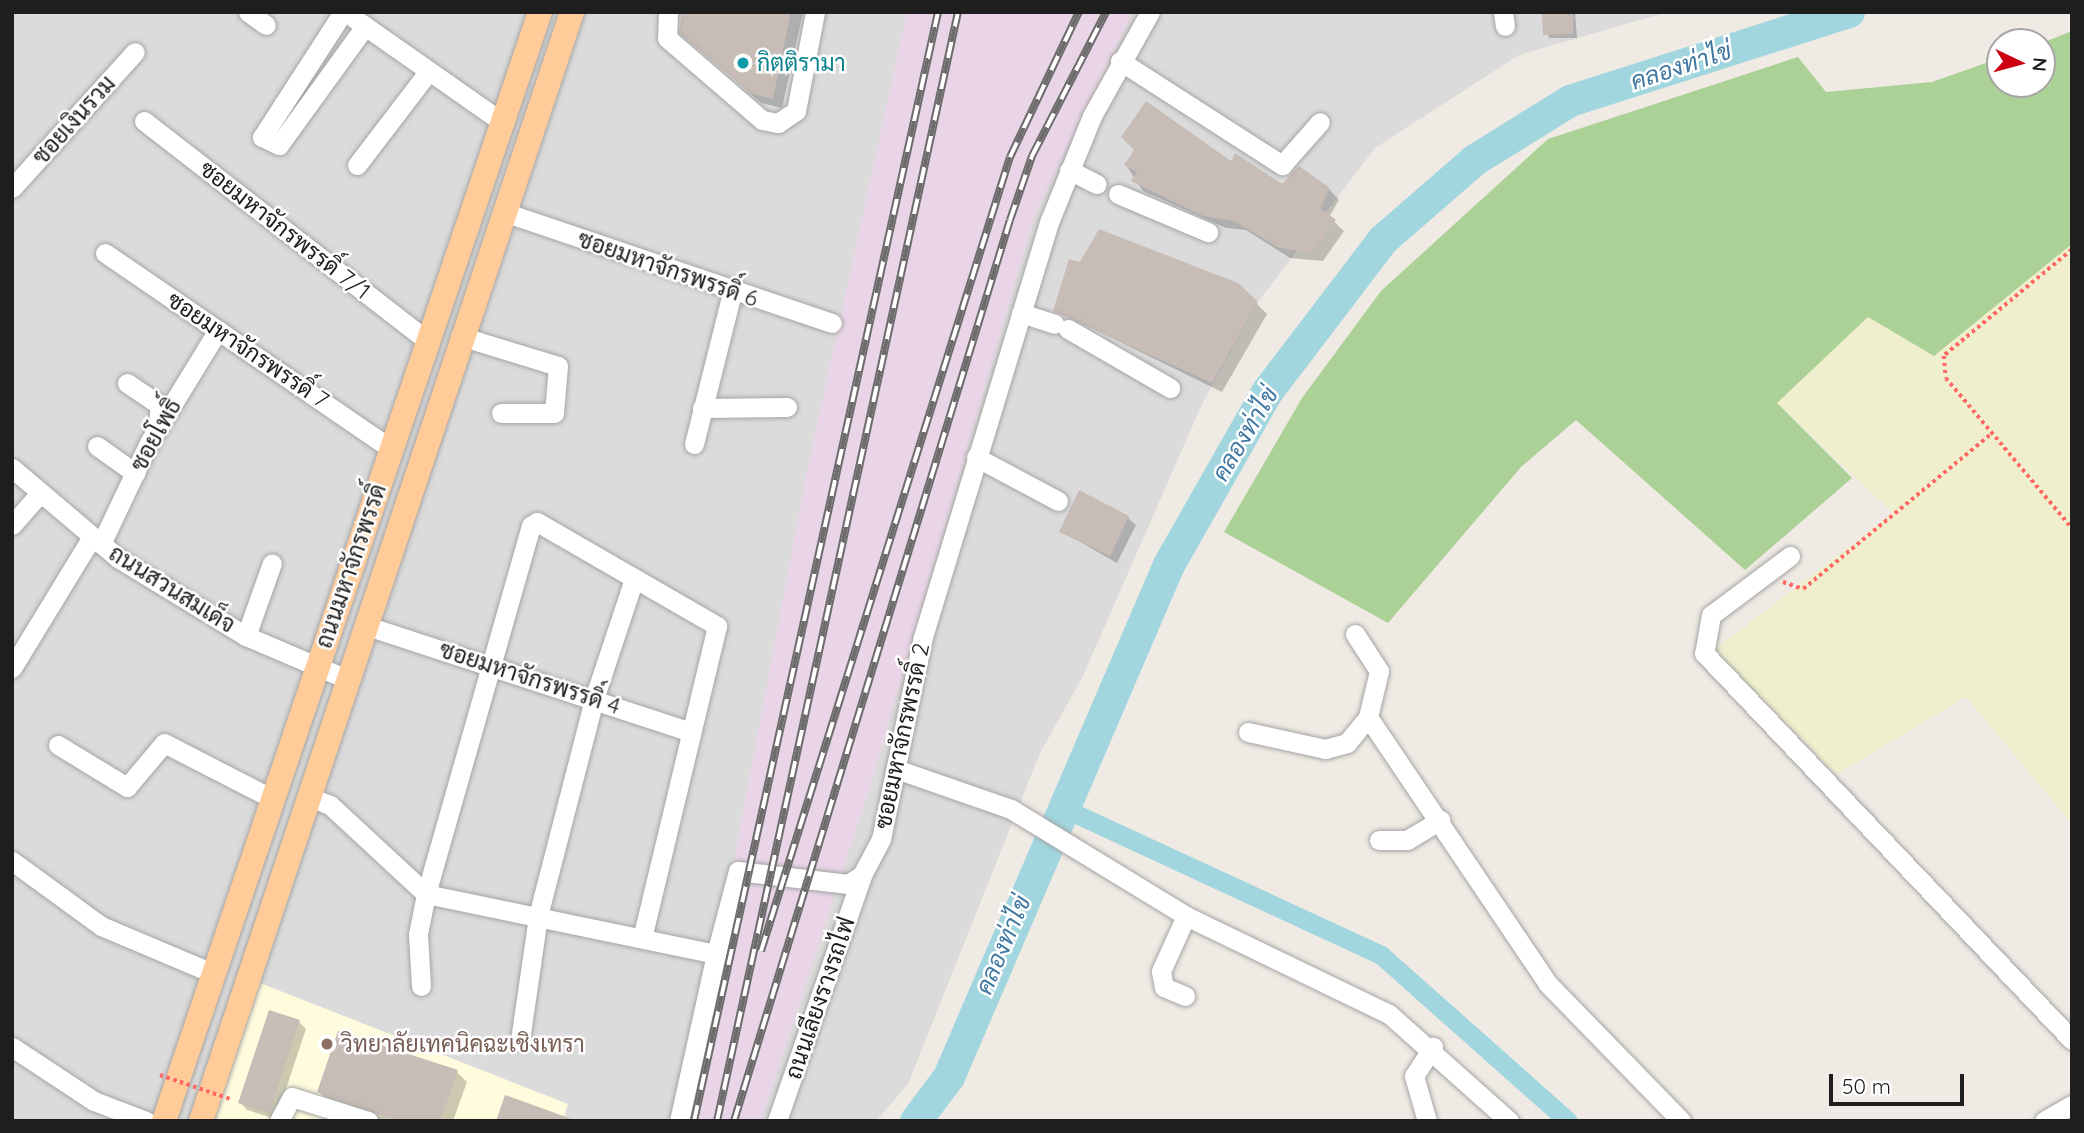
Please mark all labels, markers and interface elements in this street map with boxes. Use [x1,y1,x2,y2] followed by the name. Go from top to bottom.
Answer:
[1986,28,2056,98] north arrow
[1627,36,1735,96] water label: คลองท่าไข่
[757,49,846,77] place label: กิตติรามา
[735,55,751,71] marker: กิตติรามา
[2027,57,2052,73] text: N
[27,70,121,170] street label: ซอยเงินรวม
[194,155,376,305] street label: ซอยมหาจักรพรรดิ์ 7/1
[574,225,762,313] street label: ซอยมหาจักรพรรดิ์ 6
[162,286,334,414] street label: ซอยมหาจักรพรรดิ์ 7
[1206,382,1284,486] water label: คลองท่าไข่
[125,394,187,476] street label: ซอยโพธิ์
[310,480,392,652] street label: ถนนมหาจักรพรรดิ์
[104,539,240,639] street label: ถนนสวนสมเด็จ
[436,636,624,720] street label: ซอยมหาจักรพรรดิ์ 4
[869,641,935,831] street label: ซอยมหาจักรพรรดิ์ 2
[969,891,1037,999] water label: คลองท่าไข่
[779,913,861,1083] street label: ถนนเลียงรางรถไฟ
[341,1030,585,1058] place label: วิทยาลัยเทคนิคฉะเชิงเทรา
[319,1036,335,1052] marker: วิทยาลัยเทคนิคฉะเชิงเทรา
[1832,1060,1967,1104] scale bar
[1842,1073,1891,1099] text: 50 m

